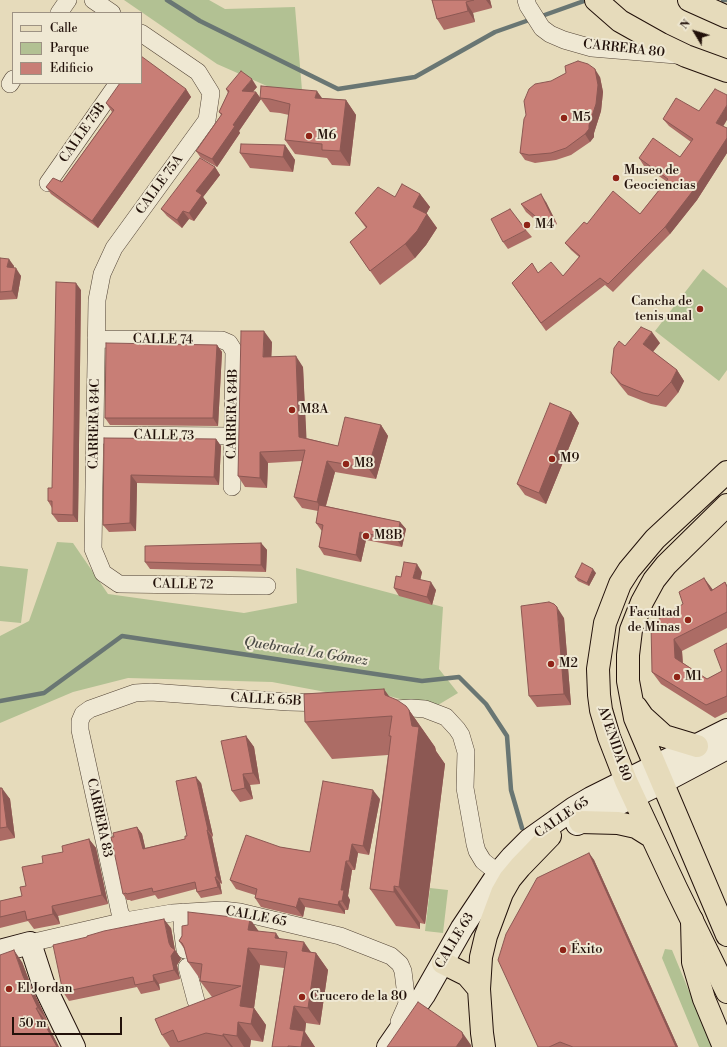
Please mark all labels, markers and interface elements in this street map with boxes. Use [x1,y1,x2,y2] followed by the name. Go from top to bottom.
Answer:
[12,12,142,84] legend
[675,12,715,52] north arrow
[677,17,694,32] text: N
[50,21,77,36] text: Calle
[582,37,666,61] street label: CARRERA 80
[50,41,89,56] text: Parque
[50,61,93,76] text: Edificio
[57,100,109,166] street label: CALLE 75B
[572,110,591,126] place label: M5
[559,113,569,123] marker: M5
[317,128,336,144] place label: M6
[304,131,314,141] marker: M6
[133,152,187,218] street label: CALLE 75A
[624,163,696,194] place label: Museo de Geociencias
[611,173,621,183] marker: Museo de Geociencias
[535,217,554,233] place label: M4
[522,220,532,230] marker: M4
[631,294,692,325] place label: Cancha de tenis unal
[695,304,705,314] marker: Cancha de tenis unal
[133,332,193,348] street label: CALLE 74
[224,369,242,459] street label: CARRERA 84B
[86,379,104,469] street label: CARRERA 84C
[300,402,328,418] place label: M8A
[287,405,297,415] marker: M8A
[134,428,194,444] street label: CALLE 73
[560,451,579,467] place label: M9
[547,454,557,464] marker: M9
[354,456,373,472] place label: M8
[341,459,351,469] marker: M8
[374,528,403,544] place label: M8B
[361,531,371,541] marker: M8B
[152,577,214,593] street label: CALLE 72
[628,605,680,636] place label: Facultad de Minas
[683,615,693,625] marker: Facultad de Minas
[243,634,369,670] water label: Quebrada La Gómez
[559,656,578,672] place label: M2
[546,659,556,669] marker: M2
[685,669,702,685] place label: M1
[672,672,682,682] marker: M1
[230,690,302,710] street label: CALLE 65B
[594,705,634,783] street label: AVENIDA 80
[83,777,115,859] street label: CARRERA 83
[532,794,592,842] street label: CALLE 65
[224,903,288,931] street label: CALLE 65
[432,910,478,972] street label: CALLE 63
[571,942,602,958] place label: Éxito
[558,945,568,955] marker: Éxito
[17,981,73,997] place label: El Jordan
[4,984,14,994] marker: El Jordan
[310,989,407,1005] place label: Crucero de la 80
[297,992,307,1002] marker: Crucero de la 80
[14,1009,124,1035] scale bar
[19,1016,47,1031] text: 50 m

